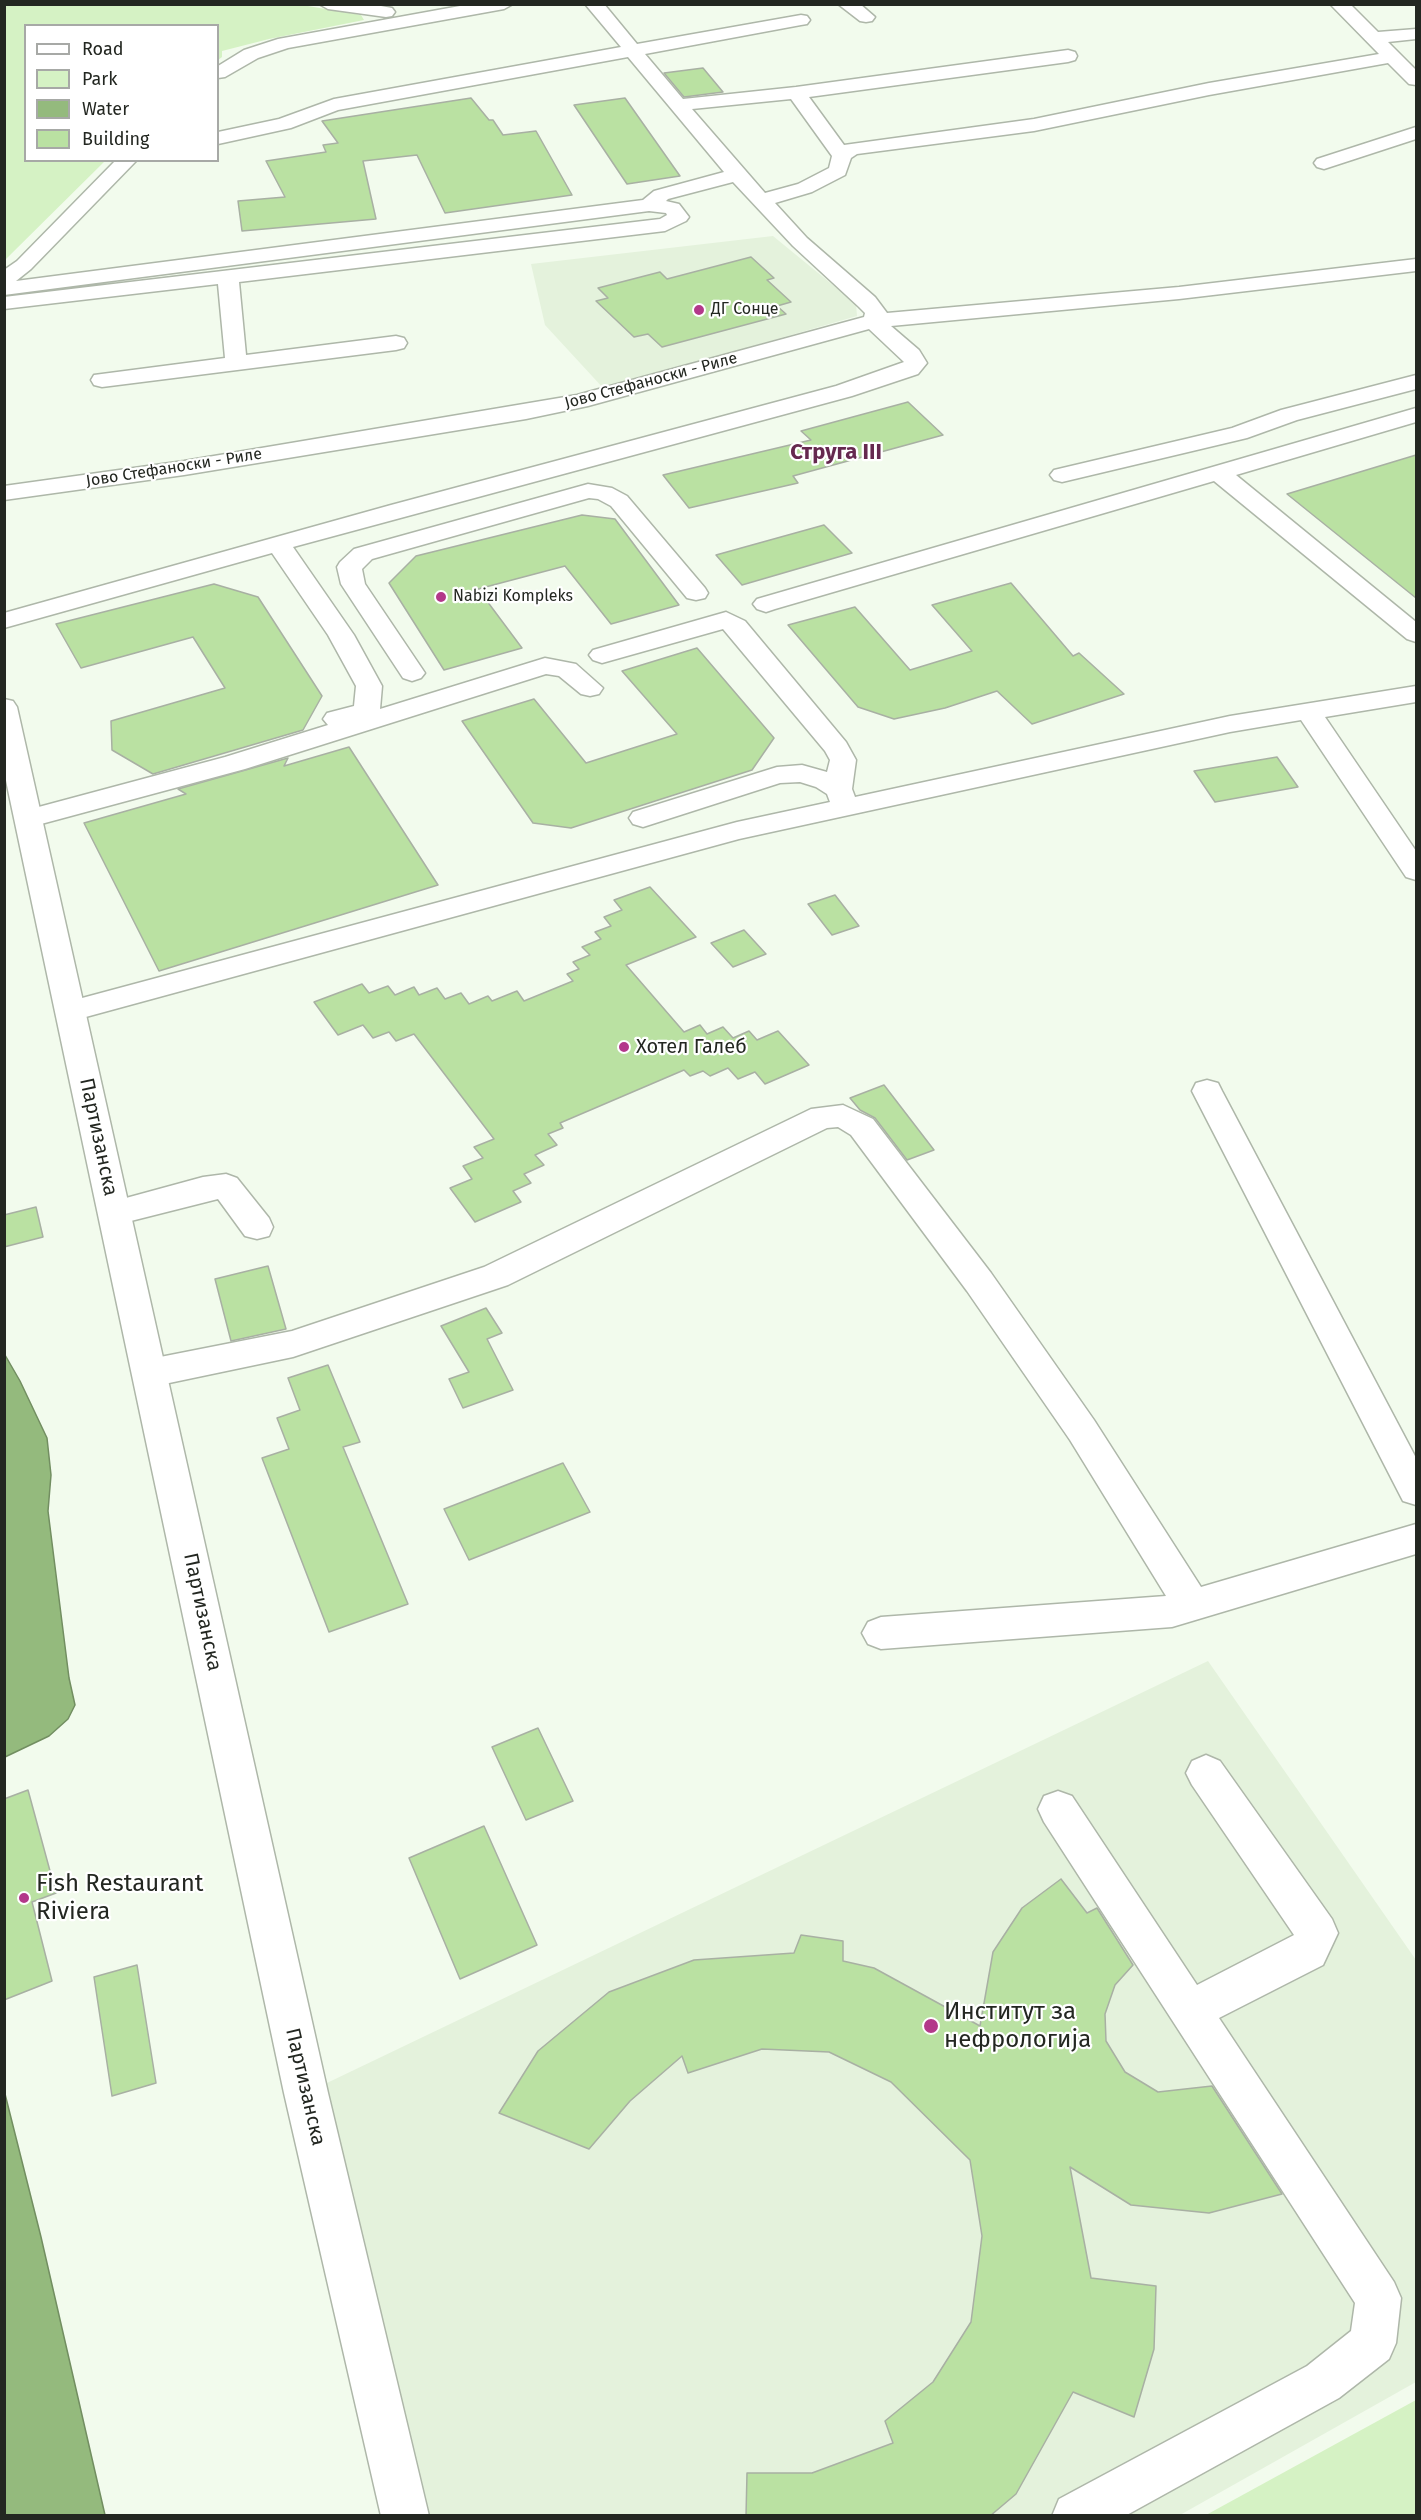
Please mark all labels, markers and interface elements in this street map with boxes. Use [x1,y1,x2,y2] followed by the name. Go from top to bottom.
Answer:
[24,24,219,162] legend
[82,38,124,60] text: Road
[82,68,117,90] text: Park
[82,98,129,120] text: Water
[82,128,149,150] text: Building
[711,300,779,320] place label: ДГ Сонце
[692,303,706,317] marker: ДГ Сонце
[563,349,739,413] street label: Јово Стефаноски - Риле
[790,440,882,466] district label: Струга III
[85,445,263,491] street label: Јово Стефаноски - Риле
[453,587,573,607] place label: Nabizi Kompleks
[434,590,448,604] marker: Nabizi Kompleks
[636,1035,747,1059] place label: Хотел Галеб
[617,1040,631,1054] marker: Хотел Галеб
[74,1076,122,1198] street label: Партизанска
[178,1551,226,1673] street label: Партизанска
[36,1870,204,1926] place label: Fish Restaurant Riviera
[17,1891,31,1905] marker: Fish Restaurant Riviera
[944,1998,1091,2054] place label: Институт за нефрологија
[922,2017,940,2035] marker: Институт за нефрологија
[280,2026,330,2148] street label: Партизанска

